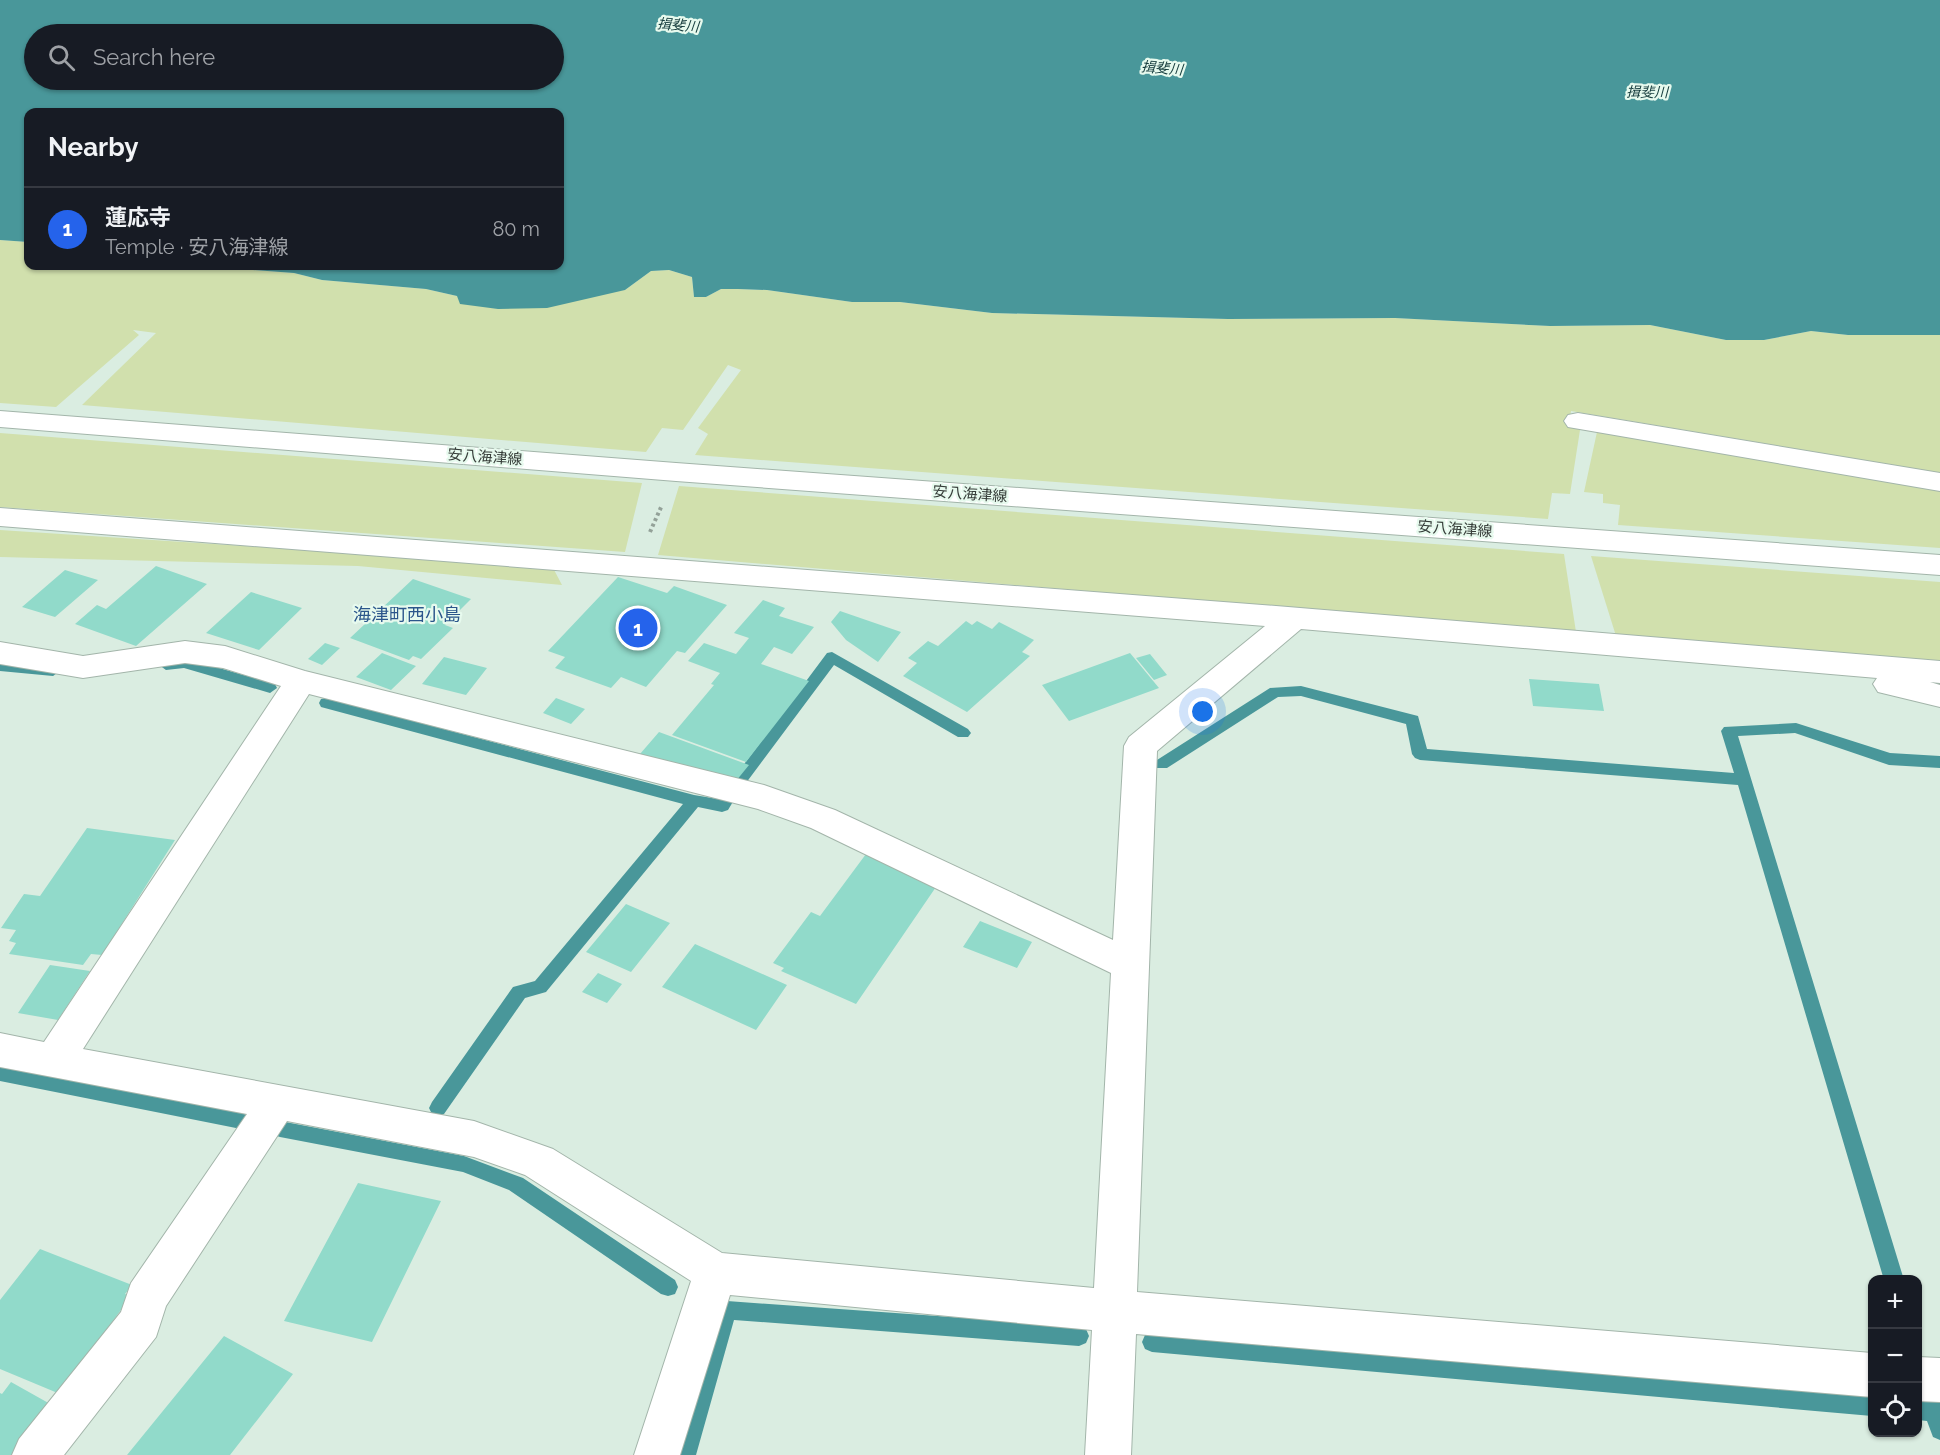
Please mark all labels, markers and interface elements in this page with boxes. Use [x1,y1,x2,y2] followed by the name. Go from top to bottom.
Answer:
[656,15,702,35] water label: 揖斐川
[24,24,564,90] search box
[45,41,78,74] icon: search
[93,44,215,70] text: Search here
[1140,58,1186,78] water label: 揖斐川
[1626,84,1670,100] water label: 揖斐川
[48,132,138,162] text: Nearby
[105,204,171,230] text: 蓮応寺
[63,217,72,241] text: 1
[492,217,540,241] text: 80 m
[105,235,289,259] text: Temple · 安八海津線
[447,445,523,469] street label: 安八海津線
[932,482,1008,506] street label: 安八海津線
[1417,517,1493,541] street label: 安八海津線
[353,604,461,625] district label: 海津町西小島
[618,606,658,650] pin: 1
[1188,697,1217,726] your location
[1868,1275,1922,1437] map controls
[1868,1275,1922,1329] button: +
[1868,1329,1922,1383] button: −
[1868,1383,1922,1437] button: locate

